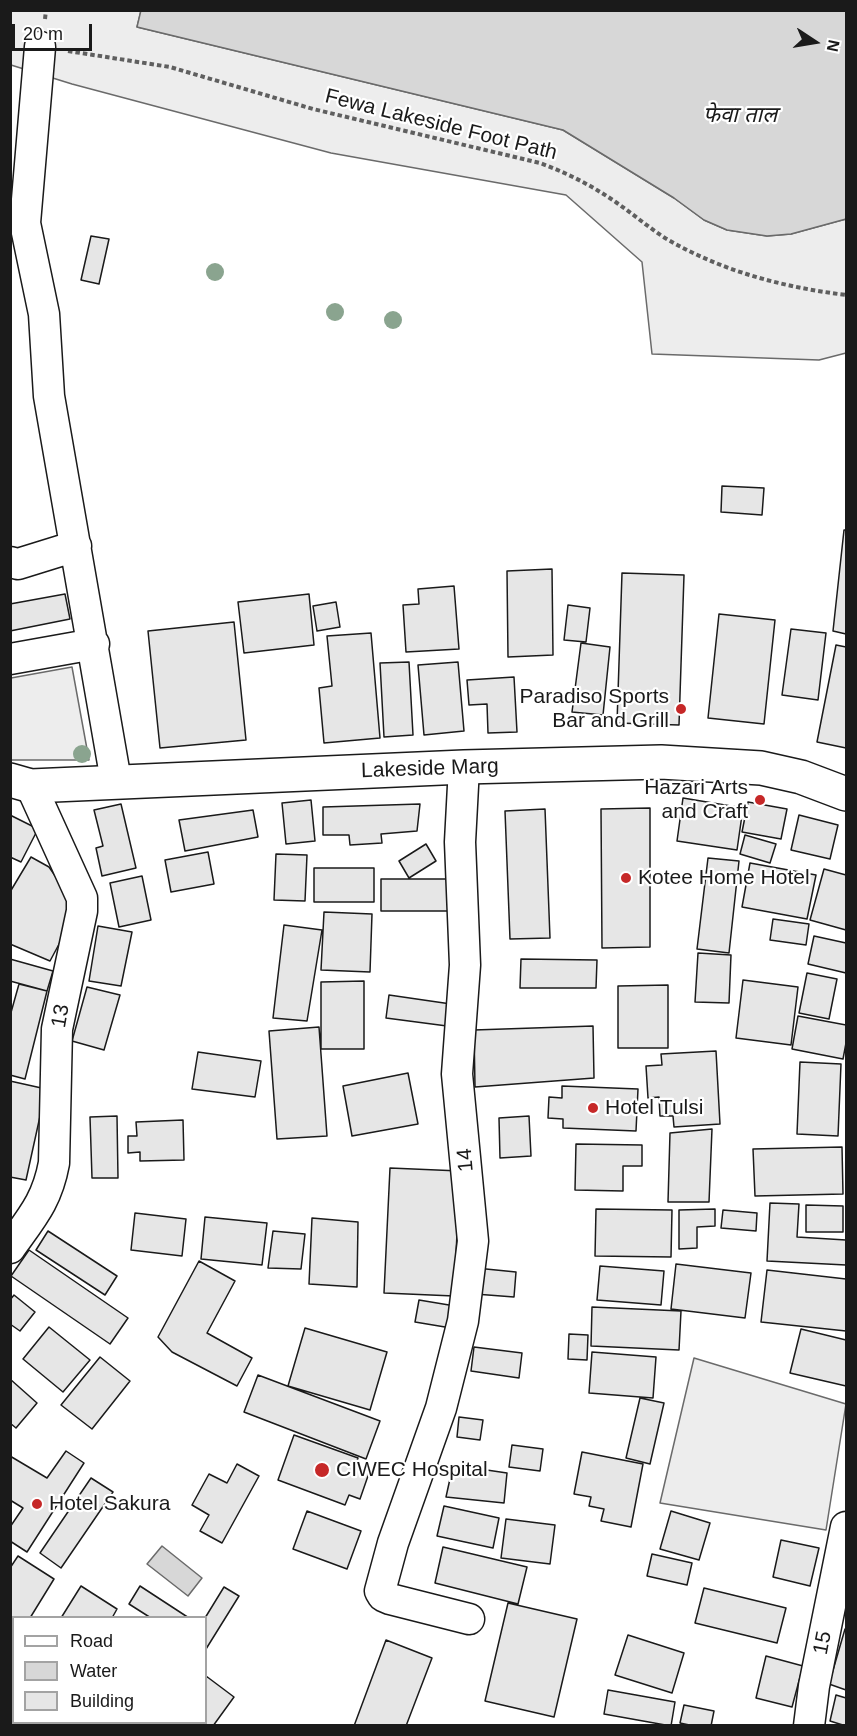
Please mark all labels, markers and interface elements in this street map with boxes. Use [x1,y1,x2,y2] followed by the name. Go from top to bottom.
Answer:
[15,12,94,50] scale bar
[785,12,845,72] north arrow
[23,24,63,44] text: 20 m
[824,38,843,53] text: N
[322,84,560,166] street label: Fewa Lakeside Foot Path
[703,103,777,129] water label: फेवा ताल
[520,684,669,734] place label: Paradiso Sports Bar and Grill
[674,702,688,716] marker: Paradiso Sports Bar and Grill
[361,754,499,784] street label: Lakeside Marg
[644,775,748,825] place label: Hazari Arts and Craft
[753,793,767,807] marker: Hazari Arts and Craft
[638,865,810,891] place label: Kotee Home Hotel
[619,871,633,885] marker: Kotee Home Hotel
[47,1002,75,1030] street label: 13
[605,1095,703,1121] place label: Hotel Tulsi
[586,1101,600,1115] marker: Hotel Tulsi
[452,1147,480,1173] street label: 14
[336,1457,488,1483] place label: CIWEC Hospital
[313,1461,331,1479] marker: CIWEC Hospital
[49,1491,170,1517] place label: Hotel Sakura
[30,1497,44,1511] marker: Hotel Sakura
[12,1616,207,1724] legend
[808,1629,838,1657] street label: 15
[70,1631,113,1651] text: Road
[70,1661,117,1681] text: Water
[70,1691,134,1711] text: Building

